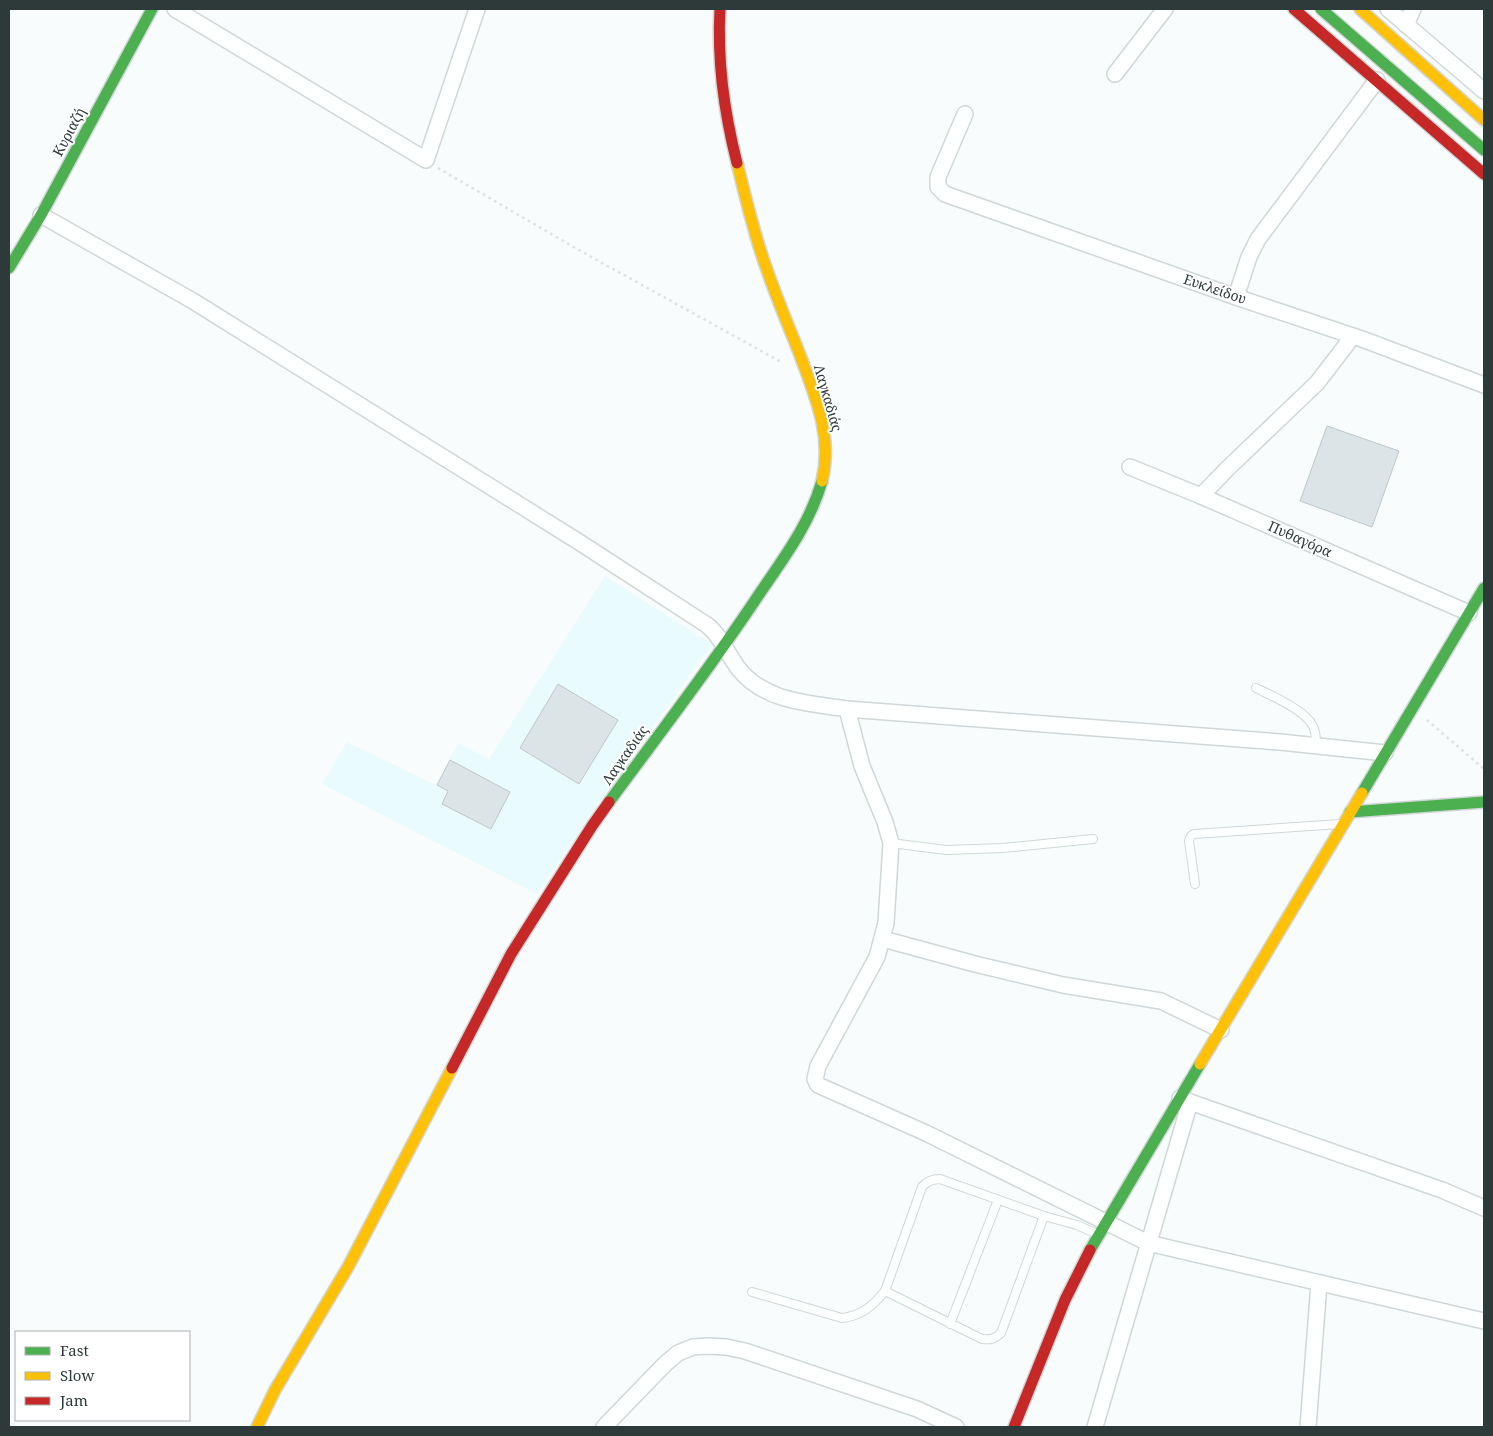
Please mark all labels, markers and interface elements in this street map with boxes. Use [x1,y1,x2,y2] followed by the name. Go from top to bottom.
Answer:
[48,104,89,159] street label: Κυριαζή
[1181,269,1249,308] street label: Ευκλείδου
[810,362,847,434] street label: Λαγκαδιάς
[1265,516,1335,561] street label: Πυθαγόρα
[597,721,652,788] street label: Λαγκαδιάς
[15,1331,190,1421] legend
[60,1340,89,1360] text: Fast
[60,1365,94,1385] text: Slow
[59,1390,88,1410] text: Jam

